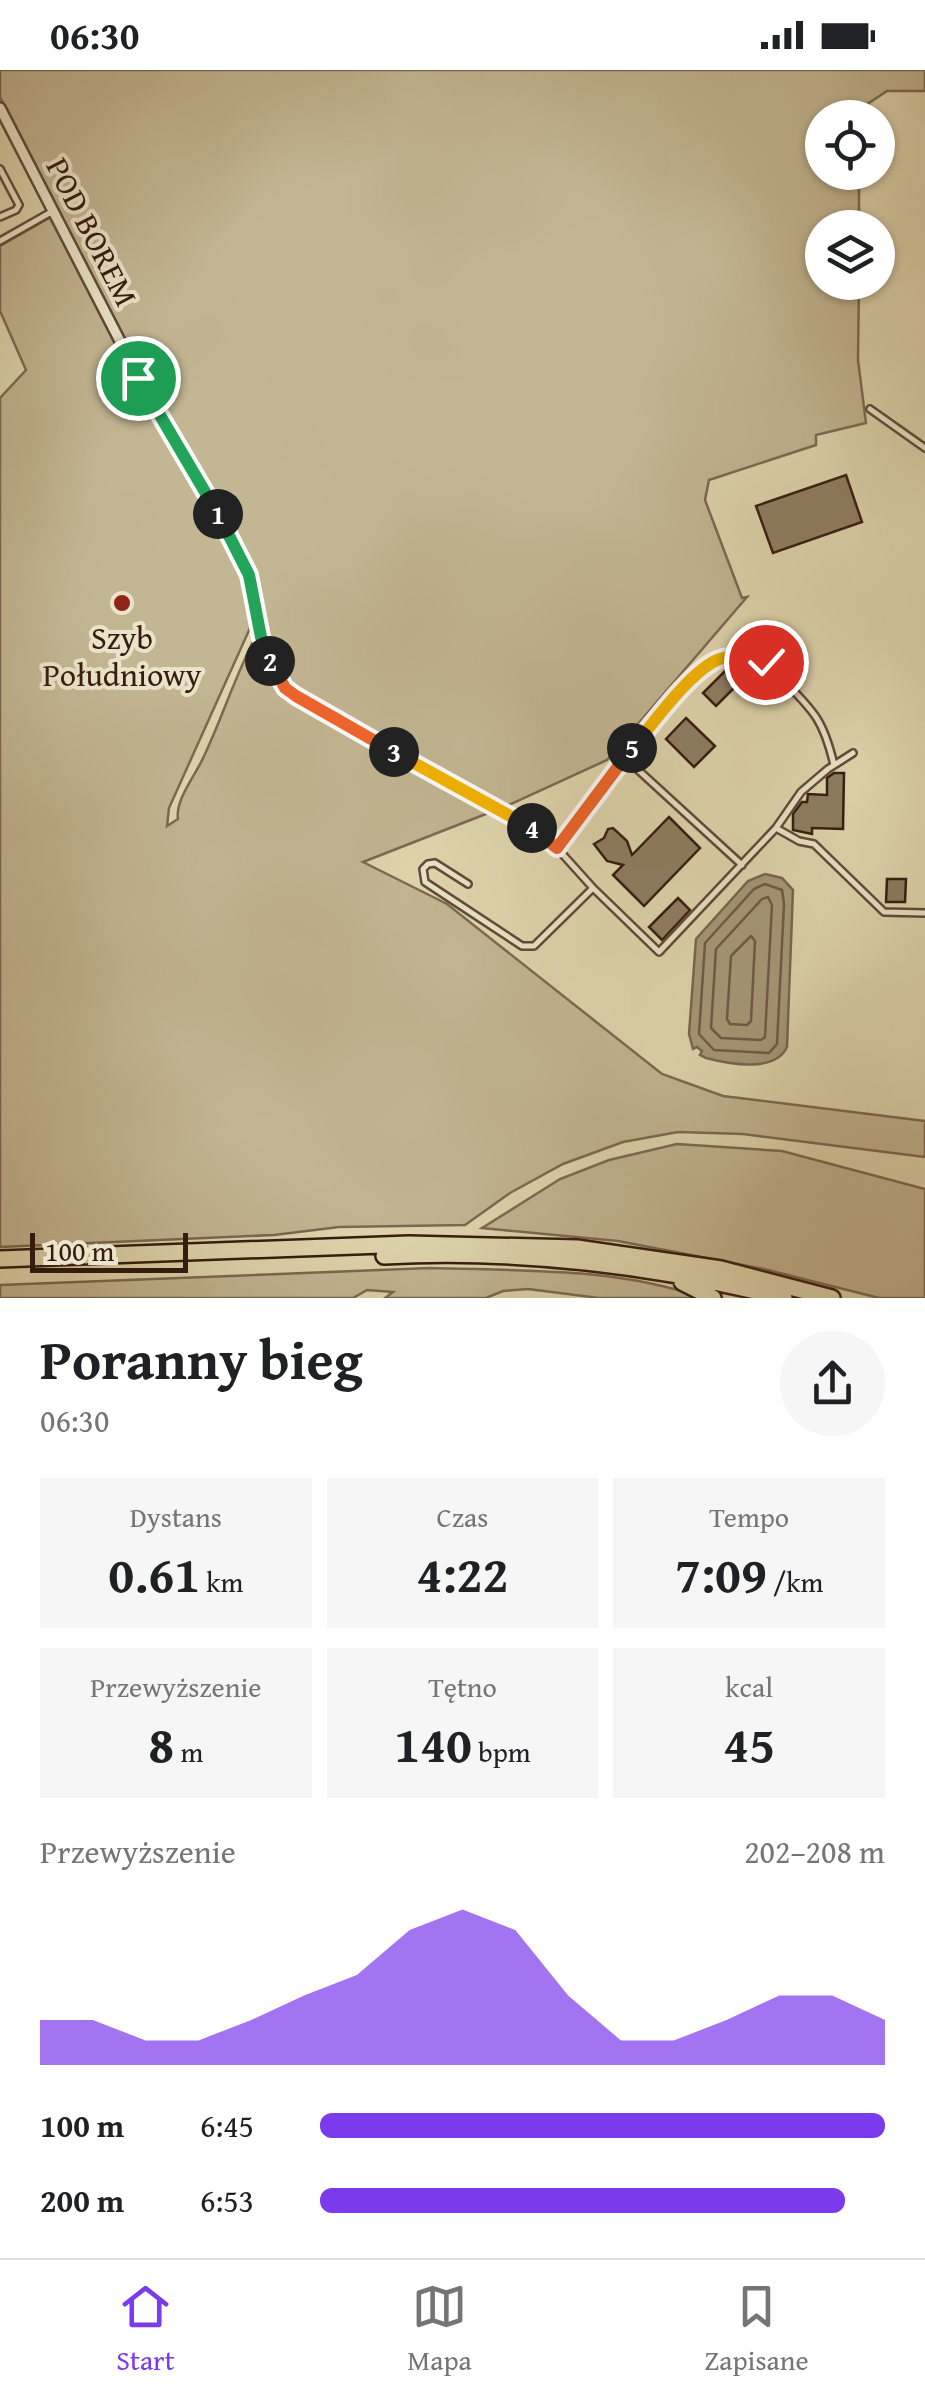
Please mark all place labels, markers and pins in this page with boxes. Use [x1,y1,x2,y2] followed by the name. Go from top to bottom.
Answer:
[96,336,181,421] pin
[193,489,243,539] pin: 1
[111,592,133,614] marker: Szyb Południowy
[43,614,201,698] place label: Szyb Południowy
[724,620,809,705] pin
[245,636,295,686] pin: 2
[607,723,657,773] pin: 5
[369,727,419,777] pin: 3
[507,803,557,853] pin: 4

